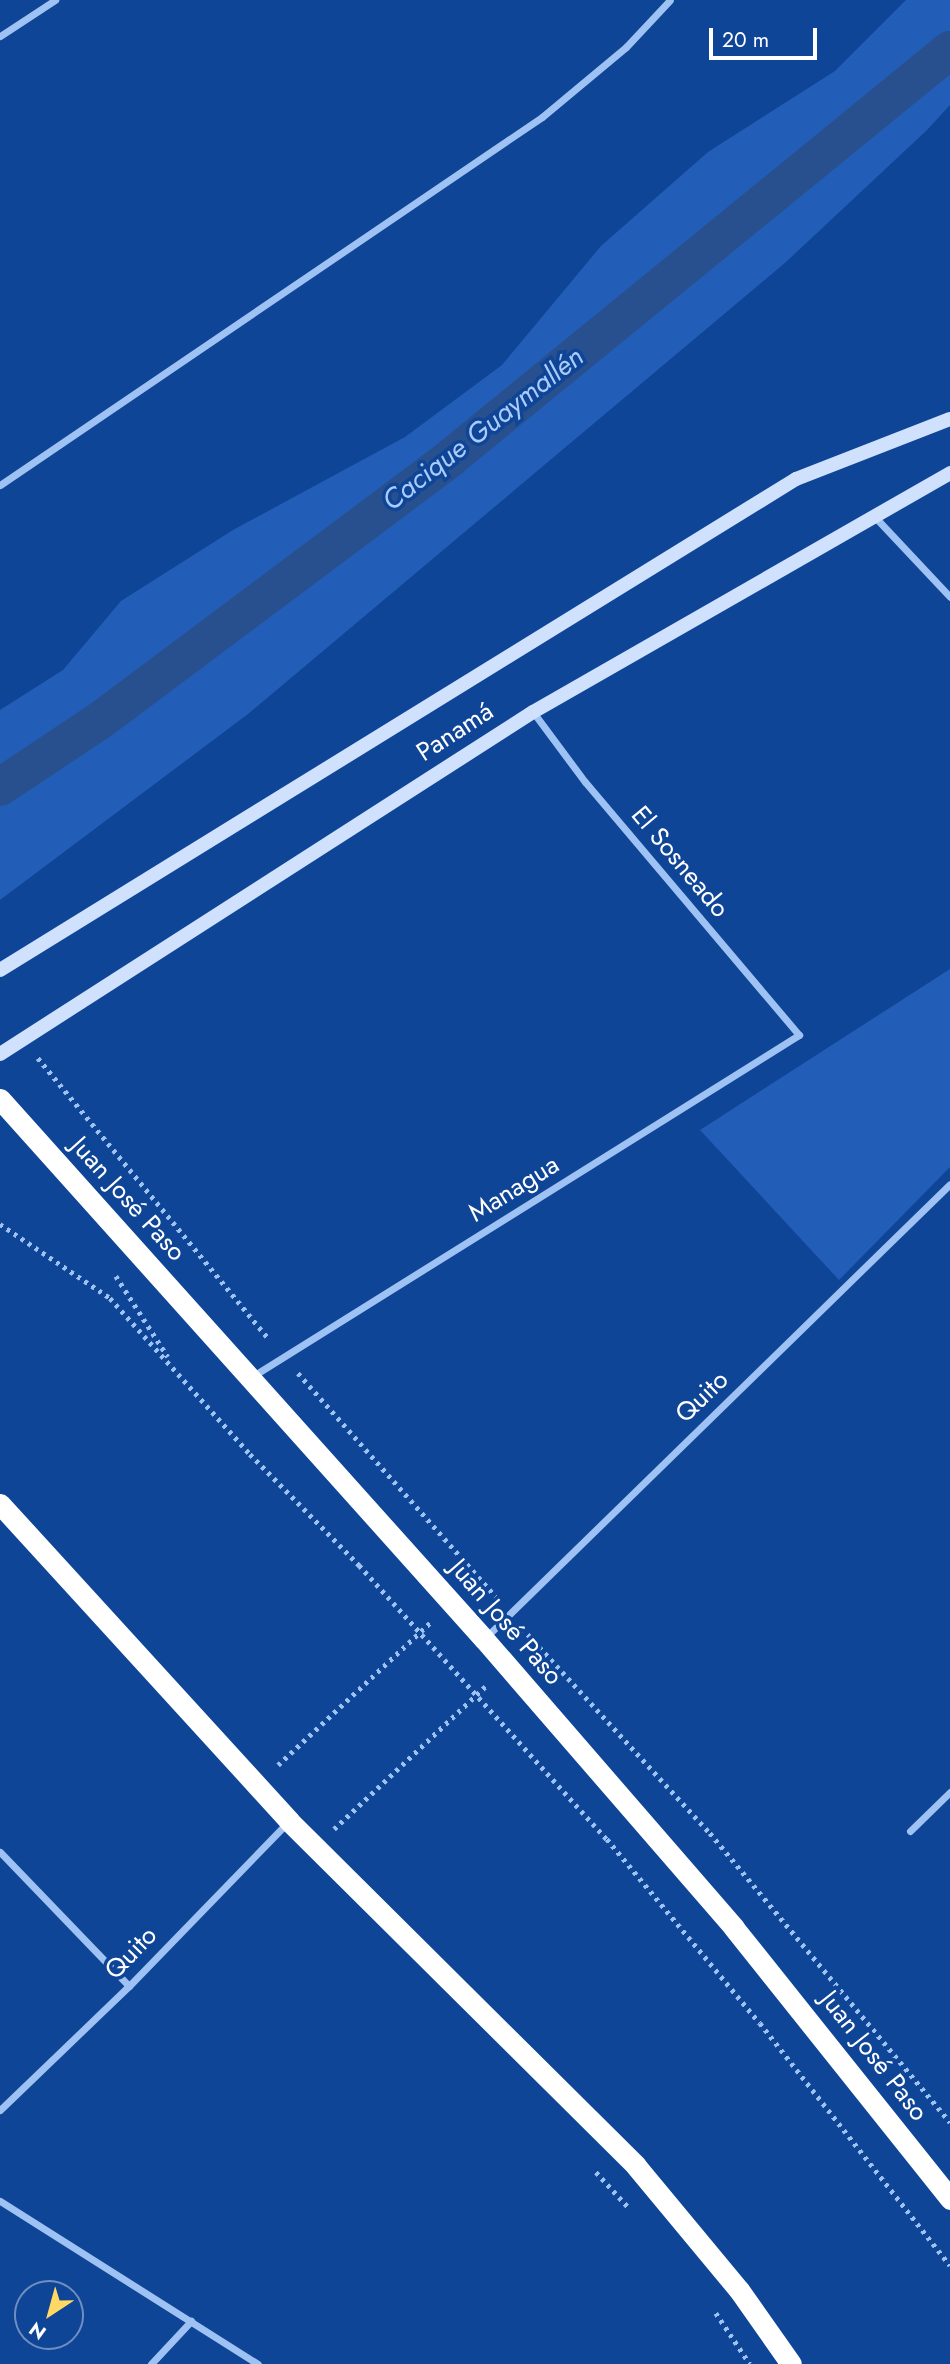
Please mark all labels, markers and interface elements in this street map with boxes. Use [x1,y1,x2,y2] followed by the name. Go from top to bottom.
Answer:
[712,14,820,58] scale bar
[722,25,769,55] text: 20 m
[376,340,590,518] water label: Cacique Guaymallén
[411,696,499,768] street label: Panamá
[624,800,736,924] street label: El Sosneado
[64,1130,192,1268] street label: Juan José Paso
[463,1149,565,1229] street label: Managua
[669,1364,735,1430] street label: Quito
[443,1553,569,1691] street label: Juan José Paso
[98,1920,164,1986] street label: Quito
[814,1985,934,2127] street label: Juan José Paso
[14,2280,84,2350] north arrow
[23,2315,52,2346] text: N

